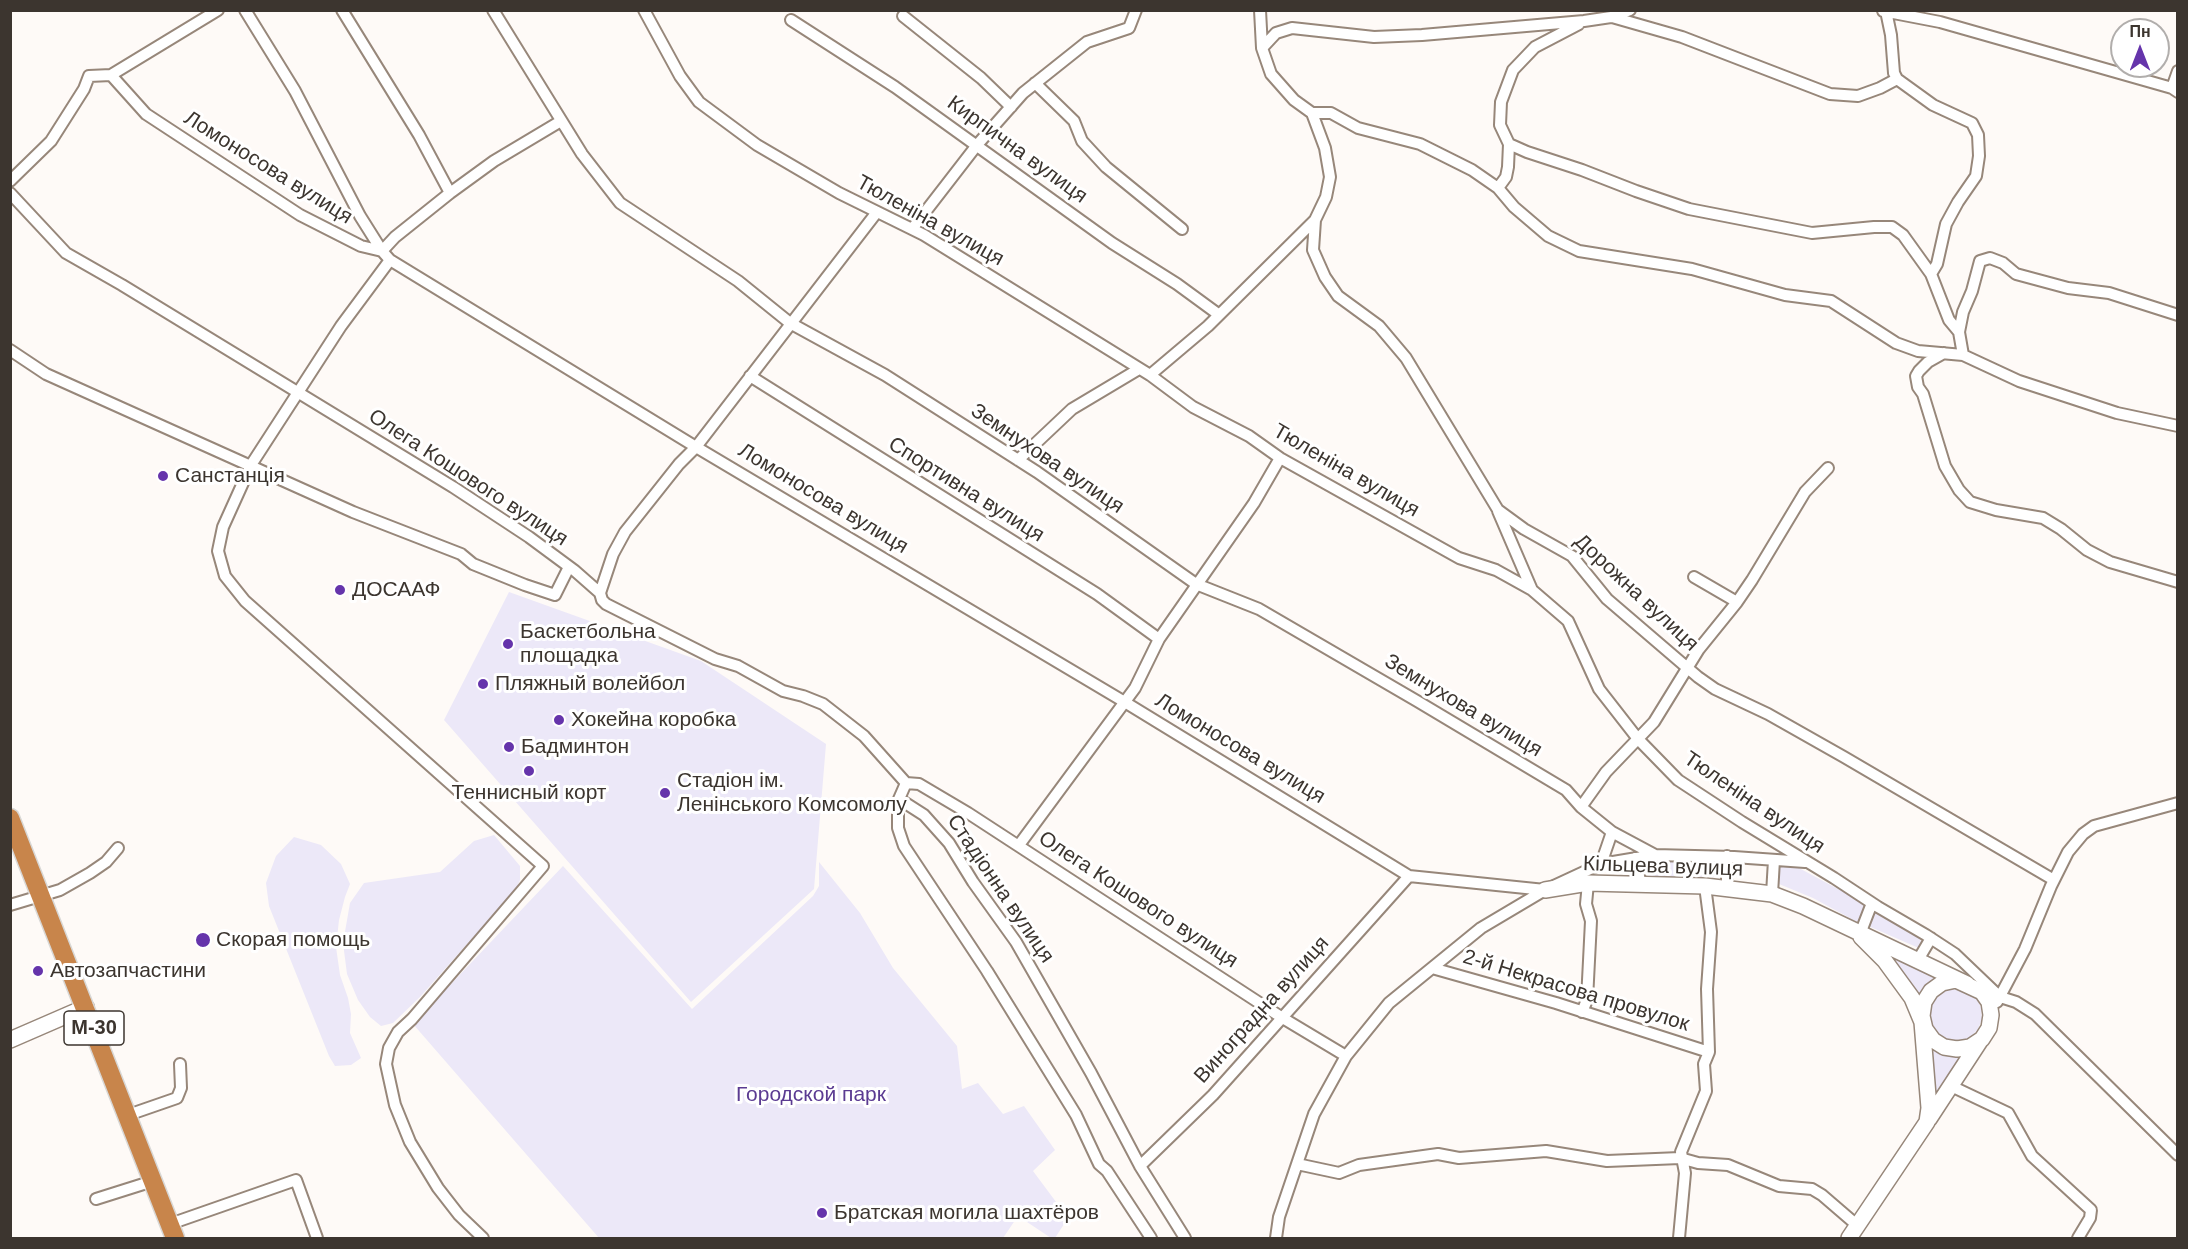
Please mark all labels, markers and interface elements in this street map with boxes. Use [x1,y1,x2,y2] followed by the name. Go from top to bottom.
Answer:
[2110,18,2170,78] north arrow
[2129,23,2151,40] text: Пн
[942,91,1092,209] street label: Кирпична вулиця
[179,106,357,230] street label: Ломоносова вулиця
[852,170,1008,272] street label: Тюленіна вулиця
[966,398,1128,520] street label: Земнухова вулиця
[364,404,572,552] street label: Олега Кошового вулиця
[1268,419,1424,523] street label: Тюленіна вулиця
[883,432,1049,548] street label: Спортивна вулиця
[733,438,913,560] street label: Ломоносова вулиця
[175,463,285,489] place label: Санстанція
[156,469,170,483] marker: Санстанція
[1569,529,1703,657] street label: Дорожна вулиця
[352,577,441,603] place label: ДОСААФ
[333,583,347,597] marker: ДОСААФ
[520,619,656,669] place label: Баскетбольна площадка
[501,637,515,651] marker: Баскетбольна площадка
[1380,649,1546,763] street label: Земнухова вулиця
[495,671,685,697] place label: Пляжный волейбол
[476,677,490,691] marker: Пляжный волейбол
[1150,688,1330,810] street label: Ломоносова вулиця
[571,707,736,733] place label: Хокейна коробка
[552,713,566,727] marker: Хокейна коробка
[521,734,629,760] place label: Бадминтон
[502,740,516,754] marker: Бадминтон
[1679,747,1829,859] street label: Тюленіна вулиця
[522,764,536,778] marker: Теннисный корт
[677,768,907,818] place label: Стадіон ім. Ленінського Комсомолу
[452,780,606,806] place label: Теннисный корт
[658,786,672,800] marker: Стадіон ім. Ленінського Комсомолу
[941,810,1059,968] street label: Стадіонна вулиця
[1034,826,1242,974] street label: Олега Кошового вулиця
[1583,852,1743,882] street label: Кільцева вулиця
[216,927,370,953] place label: Скорая помощь
[194,931,212,949] marker: Скорая помощь
[1189,931,1335,1089] street label: Виноградна вулиця
[1460,945,1692,1037] street label: 2-й Некрасова провулок
[50,958,206,984] place label: Автозапчастини
[31,964,45,978] marker: Автозапчастини
[64,1011,124,1045] road number: М-30
[736,1082,886,1108] park label: Городской парк
[834,1200,1099,1226] place label: Братская могила шахтёров
[815,1206,829,1220] marker: Братская могила шахтёров

